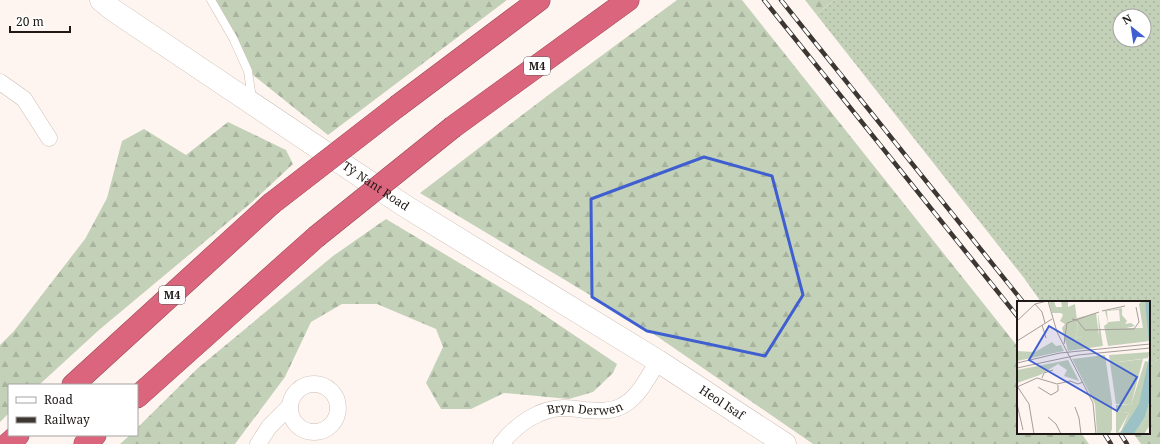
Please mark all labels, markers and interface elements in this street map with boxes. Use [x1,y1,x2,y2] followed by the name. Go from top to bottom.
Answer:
[10,8,70,34] scale bar
[1112,8,1152,48] north arrow
[1119,10,1135,28] text: N
[16,13,44,30] text: 20 m
[524,57,550,75] road number: M4
[339,157,413,215] street label: Tŷ Nant Road
[159,286,185,304] road number: M4
[1017,301,1150,434] inset map
[696,381,749,424] street label: Heol Isaf
[8,384,138,436] legend
[44,391,74,408] text: Road
[545,398,626,419] street label: Bryn Derwen
[44,411,90,428] text: Railway

